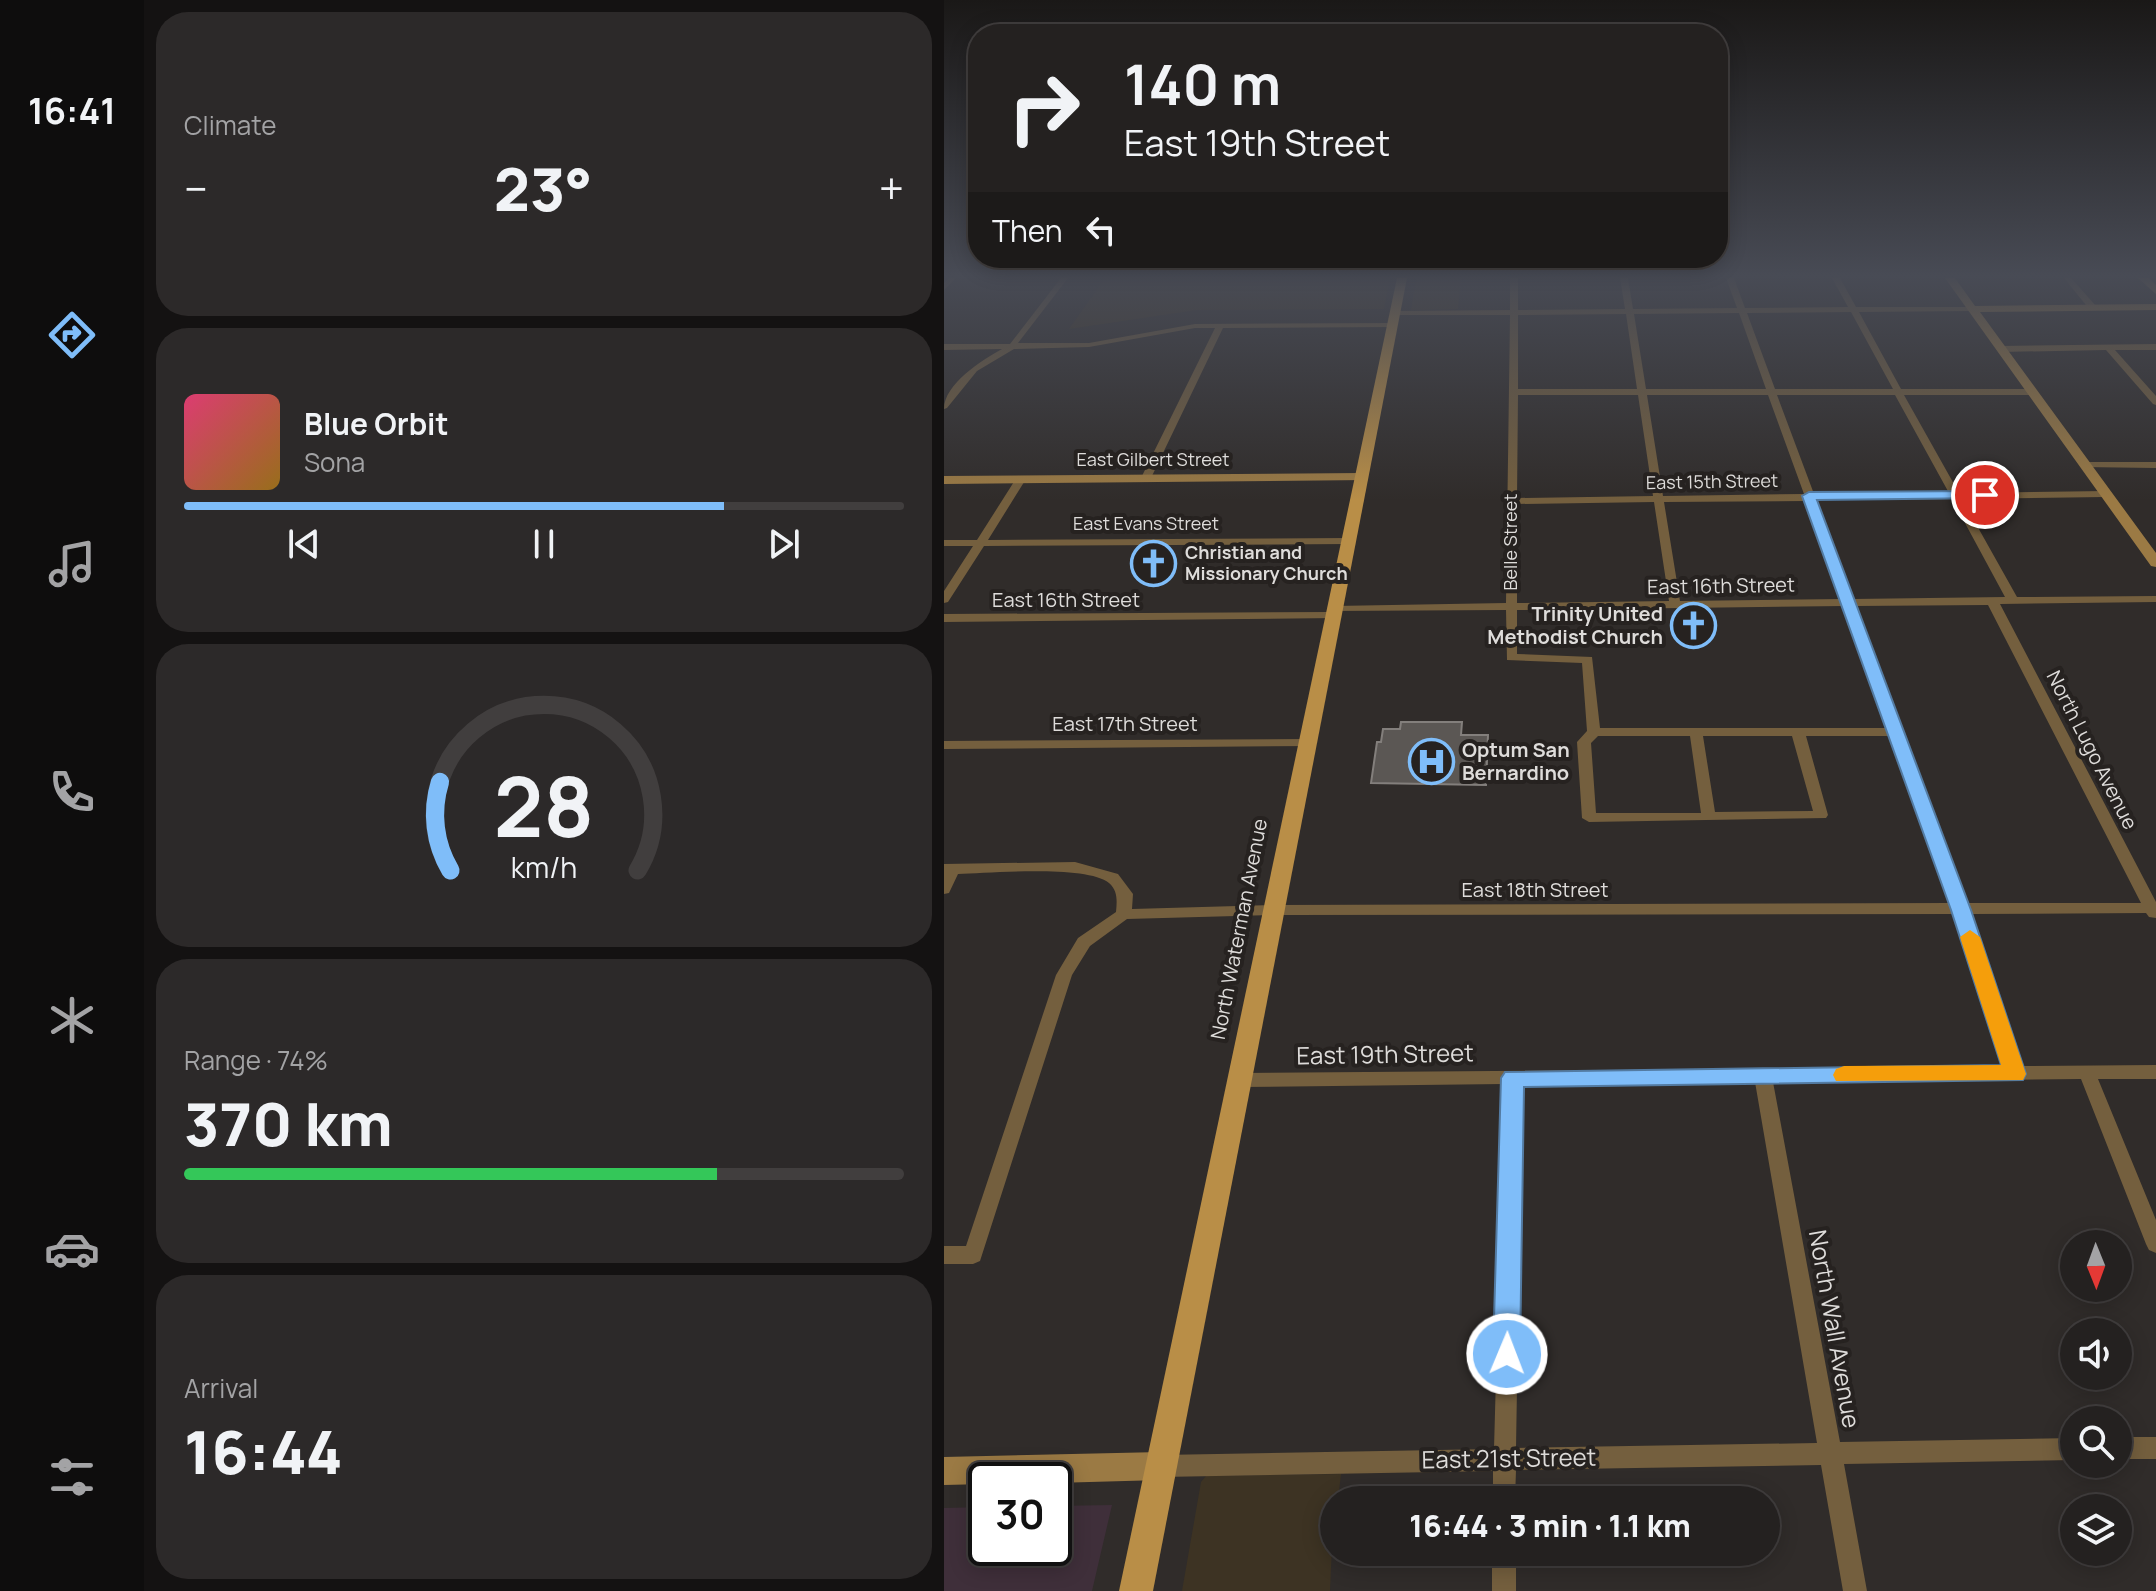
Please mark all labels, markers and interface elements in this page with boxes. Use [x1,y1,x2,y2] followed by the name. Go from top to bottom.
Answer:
[1124,45,1281,122] text: 140 m
[992,56,1096,160] icon: right
[28,86,116,135] text: 16:41
[184,107,276,143] text: Climate
[1124,118,1390,167] text: East 19th Street
[494,147,593,229] text: 23°
[184,158,208,218] text: −
[879,158,904,218] text: +
[1079,208,1123,252] icon: left
[992,210,1063,251] text: Then
[44,307,100,363] icon: directions
[304,403,449,444] text: Blue Orbit
[304,444,365,480] text: Sona
[1077,447,1229,471] street label: East Gilbert Street
[1951,461,2019,529] pin
[1646,468,1778,494] street label: East 15th Street
[1963,473,2007,517] icon: arrive
[1498,494,1522,590] street label: Belle Street
[1073,511,1219,535] street label: East Evans Street
[282,522,326,566] icon: previous
[522,522,566,566] icon: pause
[762,522,806,566] icon: next
[44,536,100,592] icon: music
[1130,539,1178,587] church icon: Christian and Missionary Church
[1185,540,1348,585] place label: Christian and Missionary Church
[1647,571,1795,600] street label: East 16th Street
[992,586,1140,613] street label: East 16th Street
[1487,600,1663,650] place label: Trinity United Methodist Church
[1670,601,1718,649] church icon: Trinity United Methodist Church
[2041,666,2144,834] street label: North Lugo Avenue
[1052,710,1198,737] street label: East 17th Street
[1462,736,1570,786] place label: Optum San Bernardino
[1407,737,1455,785] hospital icon: Optum San Bernardino
[494,748,594,862] text: 28
[44,764,100,820] icon: phone
[1204,816,1273,1042] street label: North Waterman Avenue
[511,849,577,888] text: km/h
[1461,876,1609,903] street label: East 18th Street
[44,992,100,1048] icon: climate
[1296,1035,1474,1072] street label: East 19th Street
[184,1042,328,1078] text: Range · 74%
[184,1082,393,1164] text: 370 km
[44,1221,100,1277] icon: car
[1802,1227,1869,1430] street label: North Wall Avenue
[2060,1230,2132,1302] north arrow
[2060,1230,2132,1566] map controls
[1465,1312,1549,1396] position arrow
[2060,1318,2132,1390] button: sound
[184,1370,258,1406] text: Arrival
[2060,1406,2132,1478] button: search
[184,1410,343,1492] text: 16:44
[1421,1439,1597,1476] street label: East 21st Street
[44,1449,100,1505] icon: filters
[968,1462,1072,1566] speed limit sign: 30
[2060,1494,2132,1566] button: layers
[1409,1505,1691,1546] text: 16:44 · 3 min · 1.1 km

